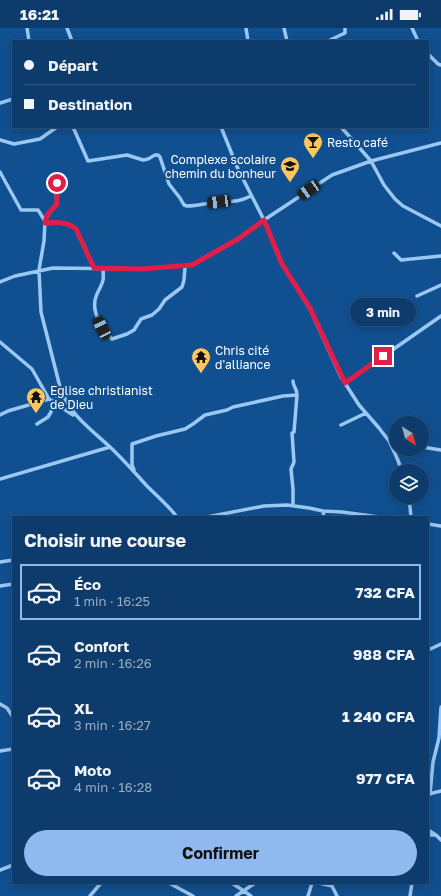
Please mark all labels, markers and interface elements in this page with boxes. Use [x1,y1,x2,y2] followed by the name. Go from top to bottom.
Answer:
[20,5,59,23] text: 16:21
[48,56,98,74] text: Départ
[48,95,132,113] text: Destination
[302,131,324,159] bar icon: Resto café
[327,135,388,150] place label: Resto café
[165,152,276,181] place label: Complexe scolaire chemin du bonheur
[279,155,301,183] school or university icon: Complexe scolaire chemin du bonheur
[48,174,66,192] route start
[296,178,322,202] car
[206,195,232,209] car
[350,298,416,326] callout: 3 min
[366,304,400,320] text: 3 min
[91,315,113,341] car
[215,343,270,372] place label: Chris cité d'alliance
[190,346,212,374] temple icon: Chris cité d'alliance
[374,347,392,365] route end
[50,383,153,412] place label: Eglise christianist de Dieu
[25,386,47,414] temple icon: Eglise christianist de Dieu
[389,416,429,456] north arrow
[389,416,429,504] map controls
[389,464,429,504] button: layers
[24,529,186,551] text: Choisir une course
[26,574,62,610] icon: car
[74,575,101,593] text: Éco
[355,583,415,601] text: 732 CFA
[74,593,150,609] text: 1 min · 16:25
[26,636,62,672] icon: car
[74,637,129,655] text: Confort
[353,645,415,663] text: 988 CFA
[74,655,152,671] text: 2 min · 16:26
[26,698,62,734] icon: car
[74,699,93,717] text: XL
[342,707,415,725] text: 1 240 CFA
[74,717,151,733] text: 3 min · 16:27
[26,760,62,796] icon: car
[74,761,111,779] text: Moto
[356,769,415,787] text: 977 CFA
[74,779,152,795] text: 4 min · 16:28
[24,830,417,876] button: Confirmer

